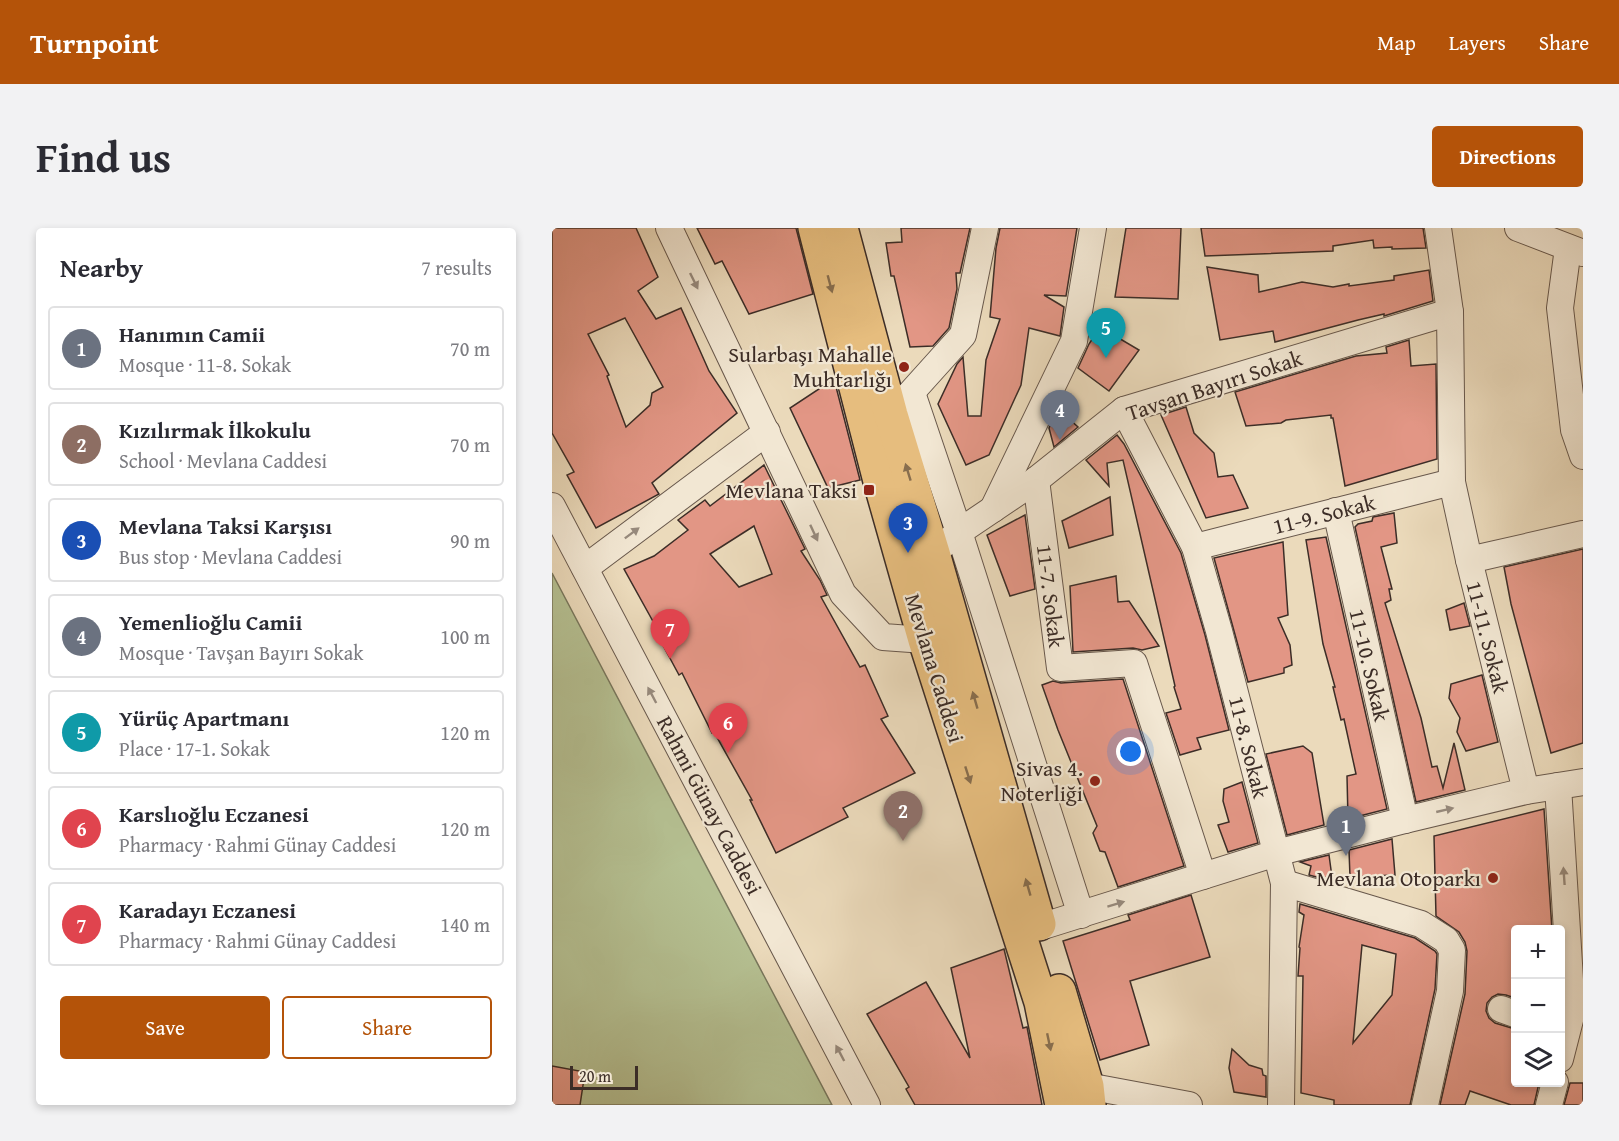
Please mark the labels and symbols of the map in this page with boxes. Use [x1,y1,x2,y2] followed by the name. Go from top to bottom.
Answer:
[690,272,699,289] one-way arrow
[826,276,835,294] one-way arrow
[1086,308,1126,358] pin: 5
[728,338,892,395] place label: Sularbaşı Mahalle Muhtarlığı
[1122,341,1307,429] street label: Tavşan Bayırı Sokak
[897,360,911,374] marker: Sularbaşı Mahalle Muhtarlığı
[1040,390,1080,440] pin: 4
[903,463,912,481] one-way arrow
[726,474,857,506] place label: Mevlana Taksi
[862,483,876,497] marker: Mevlana Taksi
[1270,486,1379,542] street label: 11-9. Sokak
[888,504,928,553] pin: 3
[809,524,819,542] one-way arrow
[624,527,640,539] one-way arrow
[1029,542,1073,650] street label: 11-7. Sokak
[1459,577,1518,697] street label: 11-11. Sokak
[897,589,973,747] street label: Mevlana Caddesi
[1341,605,1399,725] street label: 11-10. Sokak
[650,610,690,659] pin: 7
[647,686,657,703] one-way arrow
[969,691,979,709] one-way arrow
[1221,693,1277,802] street label: 11-8. Sokak
[708,704,747,753] pin: 6
[649,710,771,900] street label: Rahmi Günay Caddesi
[1116,737,1145,766] your location
[1001,752,1083,809] place label: Sivas 4. Noterliği
[964,766,974,784] one-way arrow
[1088,774,1102,788] marker: Sivas 4. Noterliği
[884,792,922,841] pin: 2
[1435,805,1454,815] one-way arrow
[1326,806,1366,856] pin: 1
[1316,862,1481,894] place label: Mevlana Otoparkı
[1559,866,1568,885] one-way arrow
[1486,871,1500,885] marker: Mevlana Otoparkı
[1023,878,1032,896] one-way arrow
[1107,899,1125,908] one-way arrow
[1045,1033,1054,1052] one-way arrow
[835,1045,845,1062] one-way arrow
[570,1063,638,1090] scale bar

